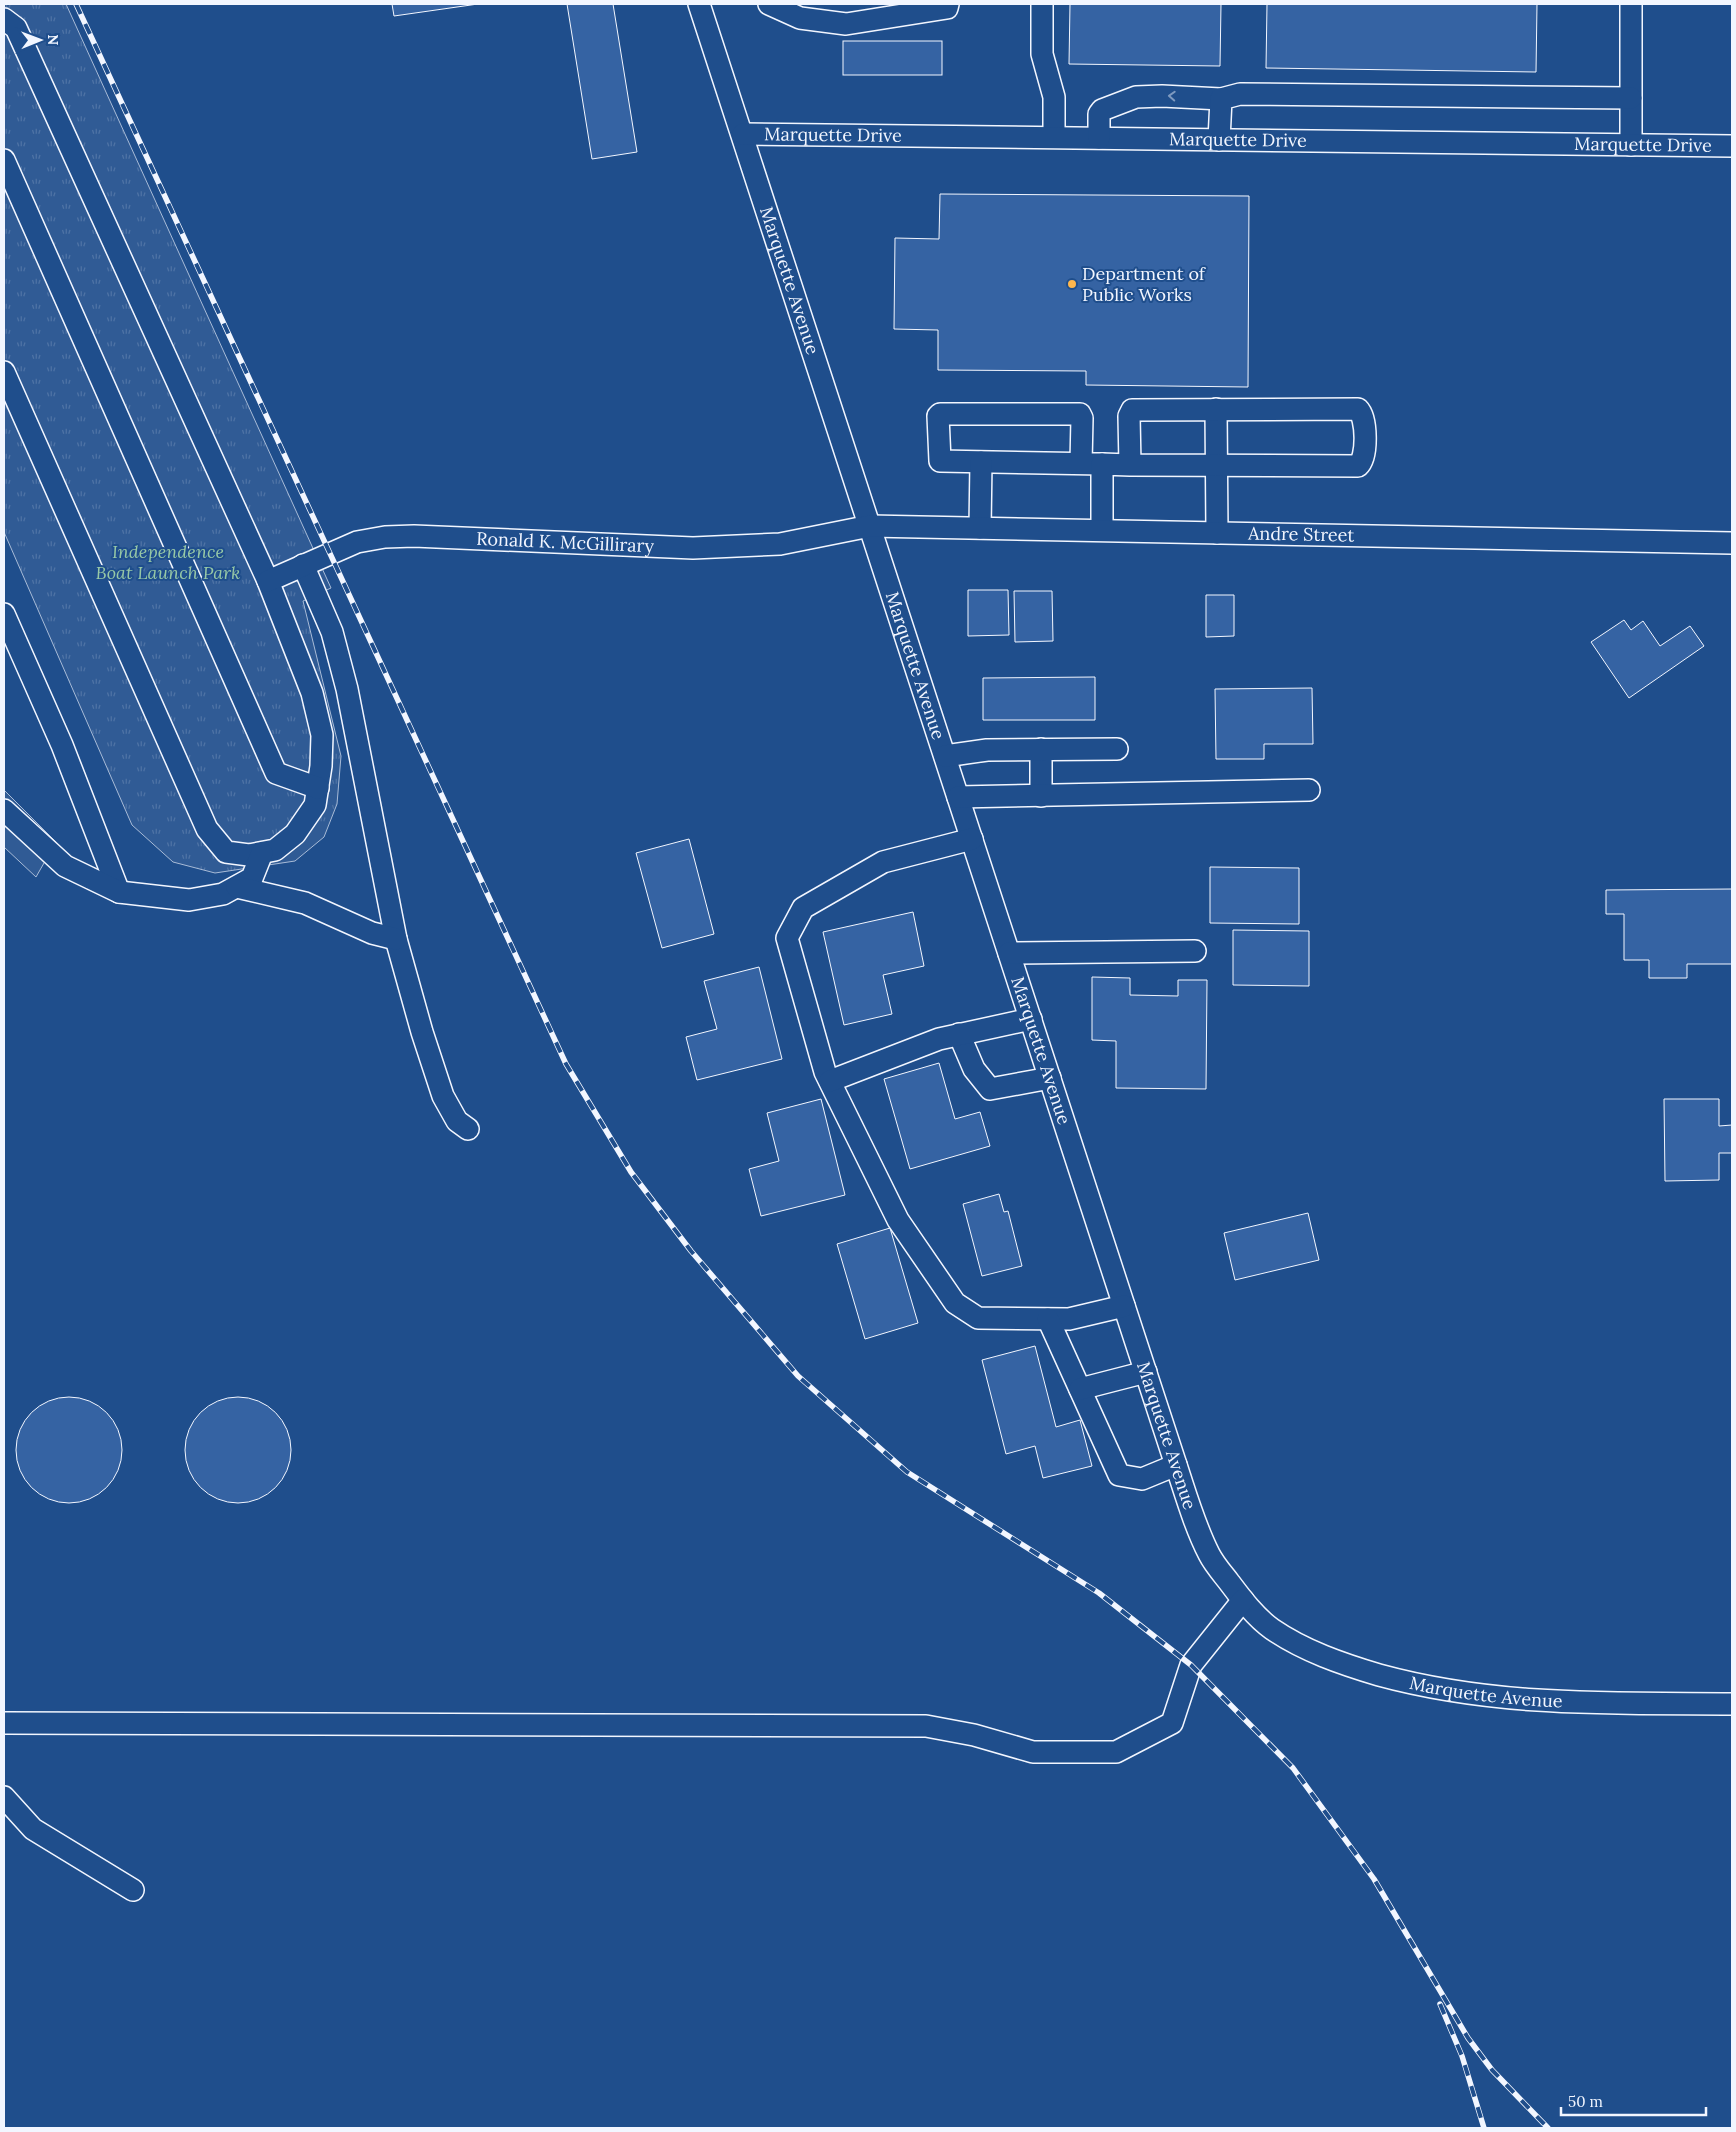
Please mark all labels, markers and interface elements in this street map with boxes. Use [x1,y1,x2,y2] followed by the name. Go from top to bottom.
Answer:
[15,15,65,65] north arrow
[44,34,62,46] text: N
[1168,91,1176,102] one-way arrow
[764,122,902,147] street label: Marquette Drive
[1169,127,1307,152] street label: Marquette Drive
[1574,132,1712,157] street label: Marquette Drive
[755,204,825,357] street label: Marquette Avenue
[1082,262,1207,306] place label: Department of Public Works
[1066,278,1078,290] marker: Department of Public Works
[1247,521,1355,547] street label: Andre Street
[476,527,655,557] street label: Ronald K. McGillirary
[96,540,240,584] park label: Independence Boat Launch Park
[881,589,950,742] street label: Marquette Avenue
[1006,974,1076,1127] street label: Marquette Avenue
[1132,1359,1202,1513] street label: Marquette Avenue
[1408,1671,1563,1713] street label: Marquette Avenue
[1561,2084,1706,2116] scale bar
[1568,2092,1603,2111] text: 50 m

